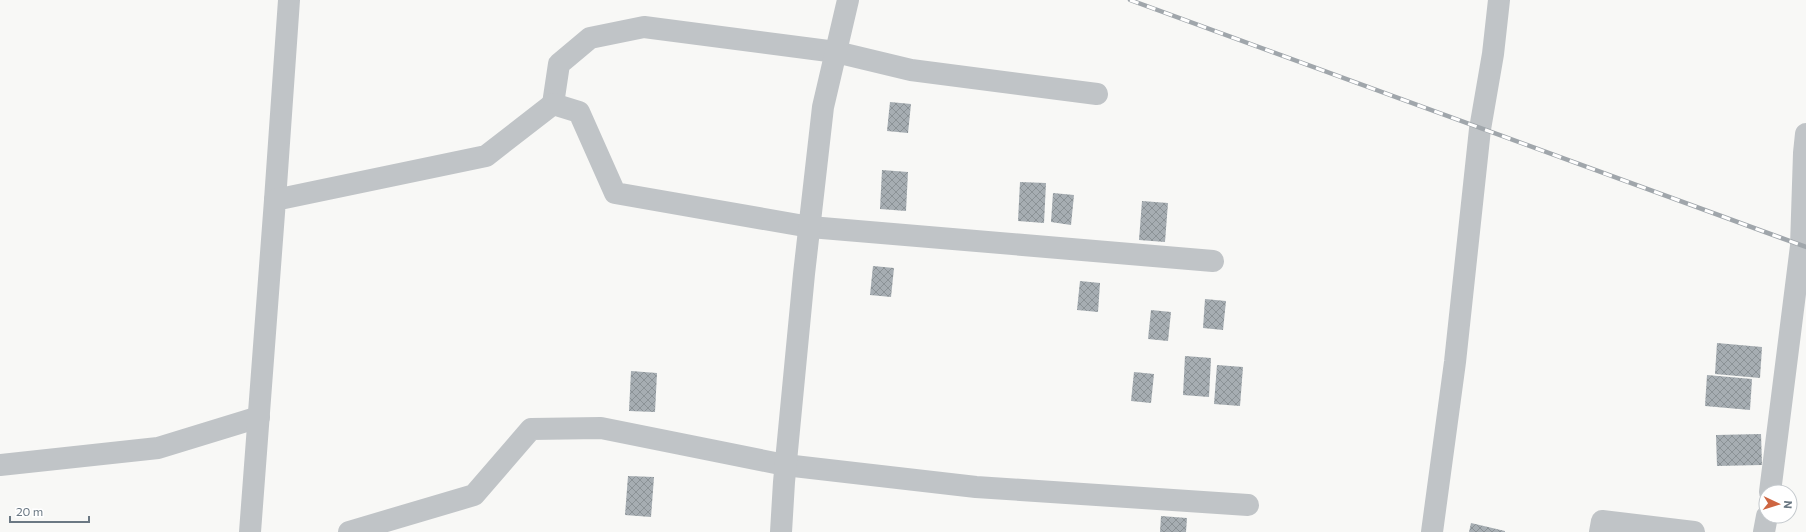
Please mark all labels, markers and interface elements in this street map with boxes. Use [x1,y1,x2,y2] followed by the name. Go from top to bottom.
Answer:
[1758,484,1798,524] north arrow
[10,498,89,524] scale bar
[1782,500,1795,509] text: N
[16,504,43,518] text: 20 m

